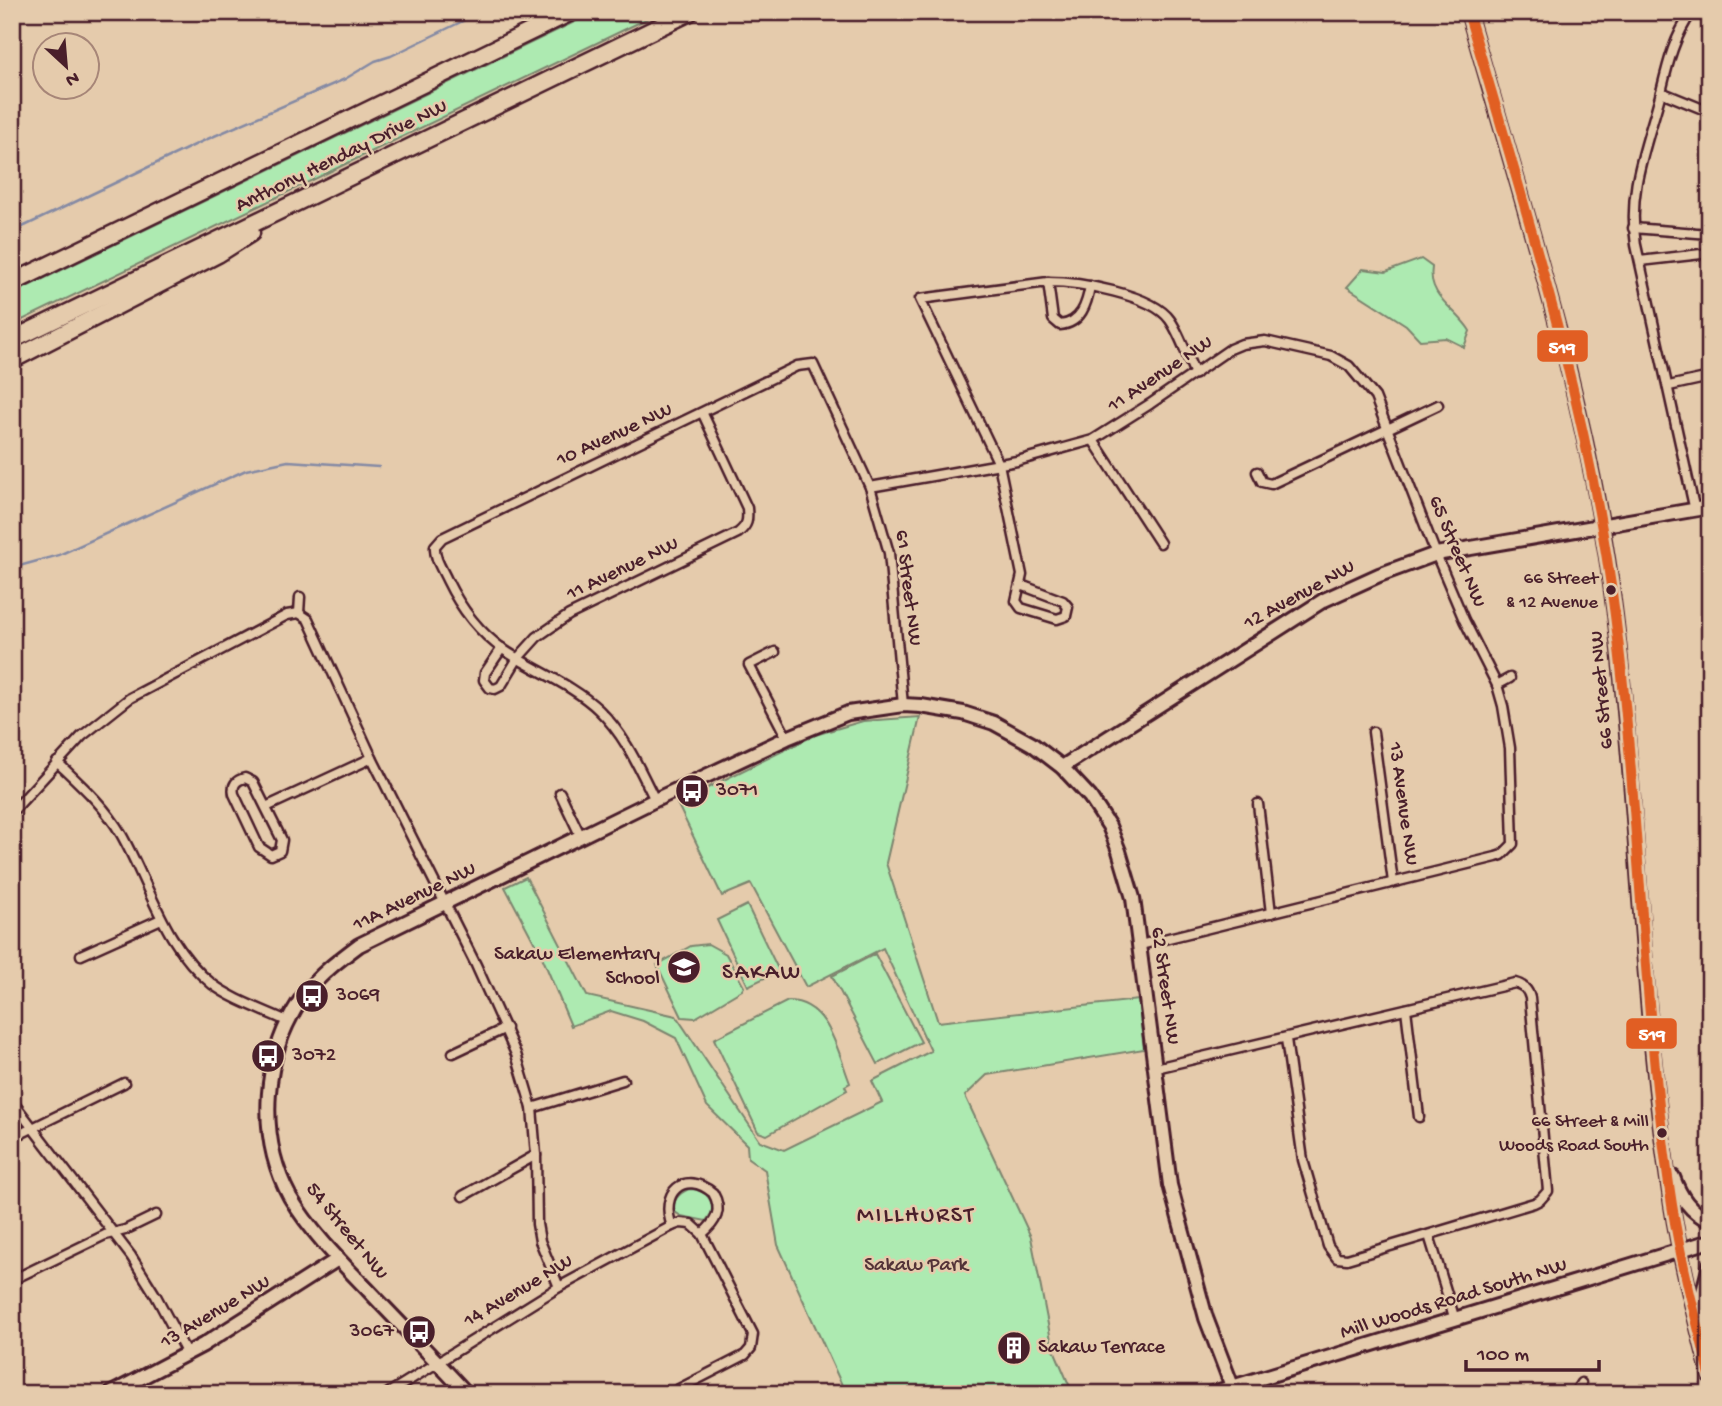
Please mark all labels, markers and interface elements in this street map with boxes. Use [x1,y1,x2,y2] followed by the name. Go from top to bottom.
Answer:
[32,32,102,102] north arrow
[61,65,83,91] text: N
[232,95,452,219] street label: Anthony Henday Drive NW
[1536,329,1589,363] line badge: 519
[1103,331,1219,420] street label: 11 Avenue NW
[1548,338,1576,361] text: 519
[552,398,677,474] street label: 10 Avenue NW
[1421,492,1491,612] street label: 65 Street NW
[887,529,927,648] street label: 61 Street NW
[562,532,683,608] street label: 11 Avenue NW
[1239,555,1360,637] street label: 12 Avenue NW
[1506,568,1600,615] place label: 66 Street & 12 Avenue
[1604,583,1618,597] marker: 66 Street & 12 Avenue
[1585,630,1621,750] street label: 66 Street NW
[1381,740,1423,867] street label: 13 Avenue NW
[673,772,711,810] bus stop icon: 3071
[715,779,758,804] place label: 3071
[348,857,481,939] street label: 11A Avenue NW
[1143,926,1185,1047] street label: 62 Street NW
[494,943,660,992] place label: Sakaw Elementary School
[665,948,703,986] school or university icon: Sakaw Elementary School
[722,960,802,987] district label: SAKAW
[293,977,331,1015] bus stop icon: 3069
[335,984,380,1009] place label: 3069
[1625,1017,1678,1050] line badge: 519
[1638,1025,1666,1048] text: 519
[249,1037,287,1075] bus stop icon: 3072
[291,1044,336,1069] place label: 3072
[1499,1111,1649,1158] place label: 66 Street & Mill Woods Road South
[1655,1126,1669,1140] marker: 66 Street & Mill Woods Road South
[299,1178,393,1286] street label: 54 Street NW
[857,1202,975,1231] district label: MILLHURST
[459,1250,578,1335] street label: 14 Avenue NW
[864,1254,970,1279] park label: Sakaw Park
[1338,1254,1571,1346] street label: Mill Woods Road South NW
[156,1270,276,1356] street label: 13 Avenue NW
[400,1313,438,1351] bus stop icon: 3067
[349,1320,395,1345] place label: 3067
[995,1329,1033,1367] building icon: Sakaw Terrace
[1466,1329,1600,1373] scale bar
[1038,1336,1166,1361] place label: Sakaw Terrace
[1476,1344,1529,1369] text: 100 m

